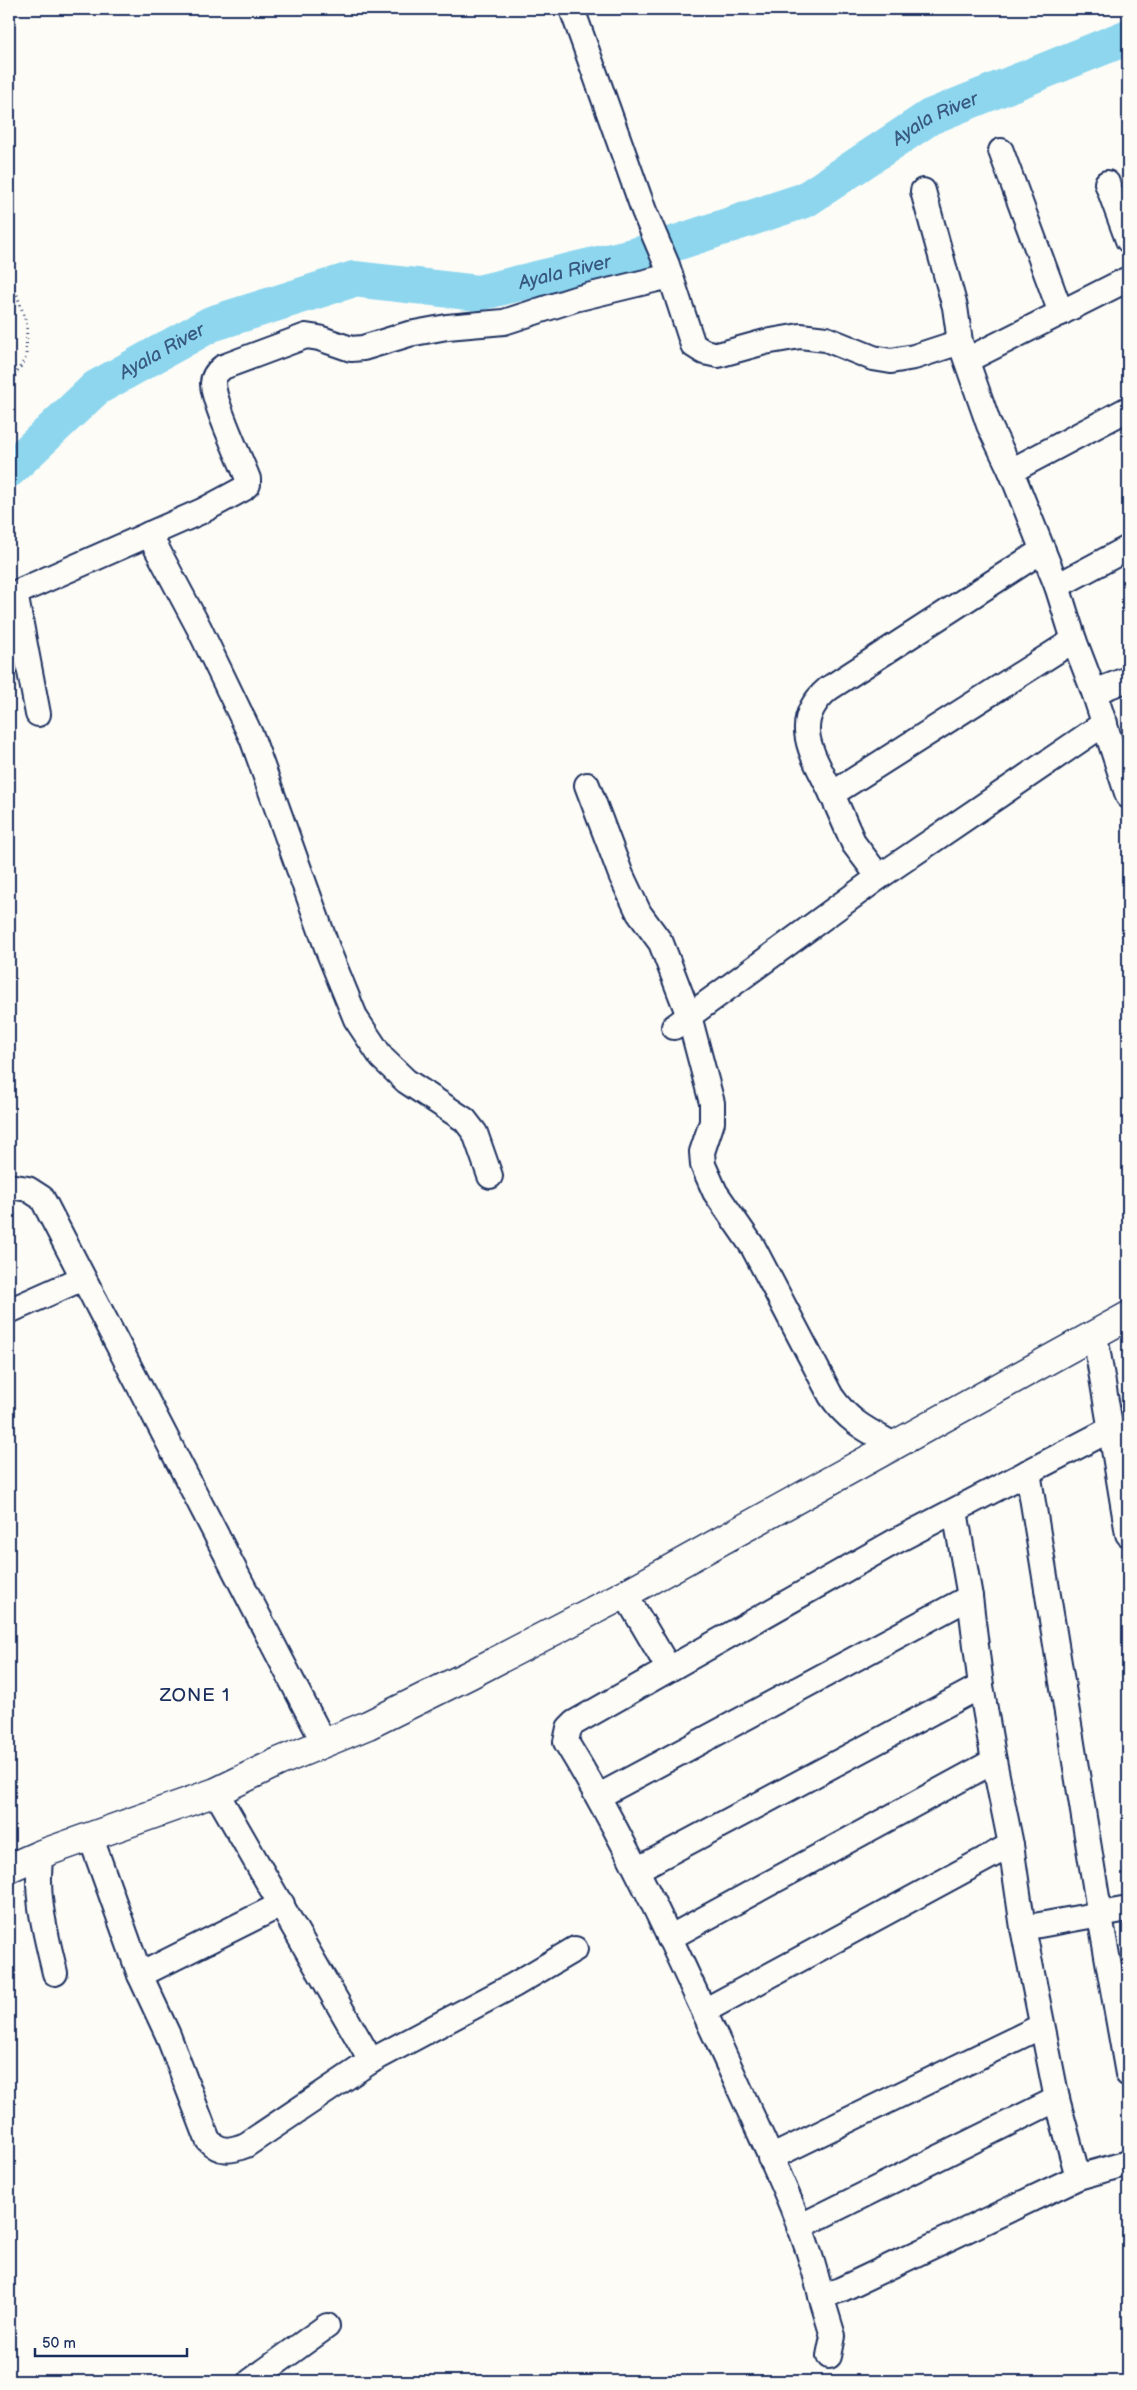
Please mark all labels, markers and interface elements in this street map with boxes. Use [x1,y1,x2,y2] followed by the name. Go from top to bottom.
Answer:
[887,87,983,151] water label: Ayala River
[515,250,614,295] water label: Ayala River
[114,318,210,385] water label: Ayala River
[159,1684,230,1707] district label: ZONE 1
[35,2325,188,2357] scale bar
[42,2334,76,2353] text: 50 m

